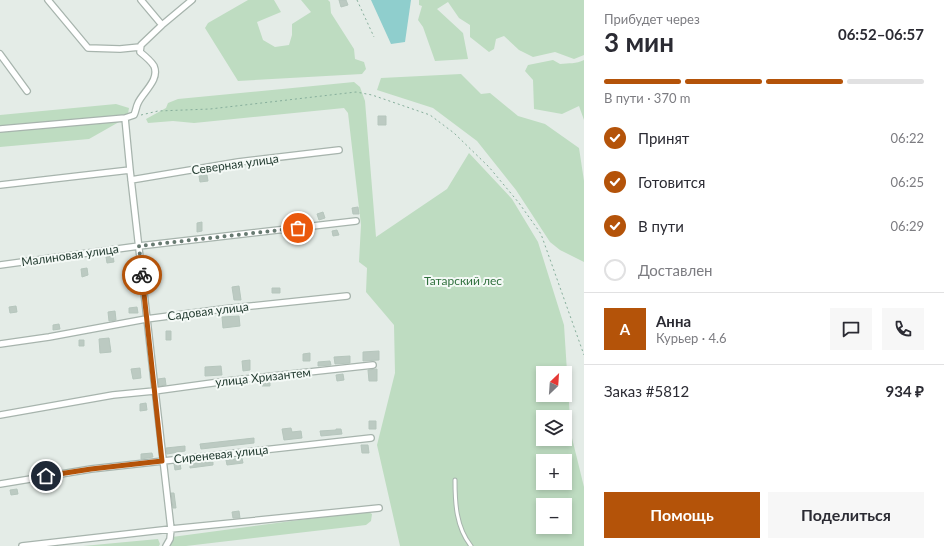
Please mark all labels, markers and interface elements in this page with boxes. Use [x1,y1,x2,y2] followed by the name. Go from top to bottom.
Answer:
[604,11,700,27] text: Прибудет через
[838,25,924,43] text: 06:52–06:57
[604,26,674,58] text: 3 мин
[604,90,690,106] text: В пути · 370 m
[604,127,626,149] icon: check
[638,129,689,147] text: Принят
[891,130,924,146] text: 06:22
[191,150,280,178] street label: Северная улица
[604,171,626,193] icon: check
[638,173,705,191] text: Готовится
[891,174,924,190] text: 06:25
[281,211,315,245] pin
[604,215,626,237] icon: check
[287,217,309,239] icon: bag
[638,217,684,235] text: В пути
[891,218,924,234] text: 06:29
[20,241,120,269] street label: Малиновая улица
[122,255,162,295] courier
[638,261,713,279] text: Доставлен
[131,264,153,286] icon: bike
[424,273,502,288] park label: Татарский лес
[166,299,250,323] street label: Садовая улица
[830,308,872,350] button: chat
[882,308,924,350] button: phone
[656,312,691,330] text: Анна
[620,320,630,338] text: А
[656,330,727,346] text: Курьер · 4.6
[215,365,311,389] street label: улица Хризантем
[536,366,572,402] north arrow
[536,366,572,534] map controls
[604,382,689,400] text: Заказ #5812
[886,382,924,400] text: 934 ₽
[536,410,572,446] button: layers
[173,442,269,466] street label: Сиреневая улица
[536,454,572,490] button: +
[29,459,63,493] pin
[35,465,57,487] icon: home
[604,492,760,538] button: Помощь
[768,492,924,538] button: Поделиться
[536,498,572,534] button: −

